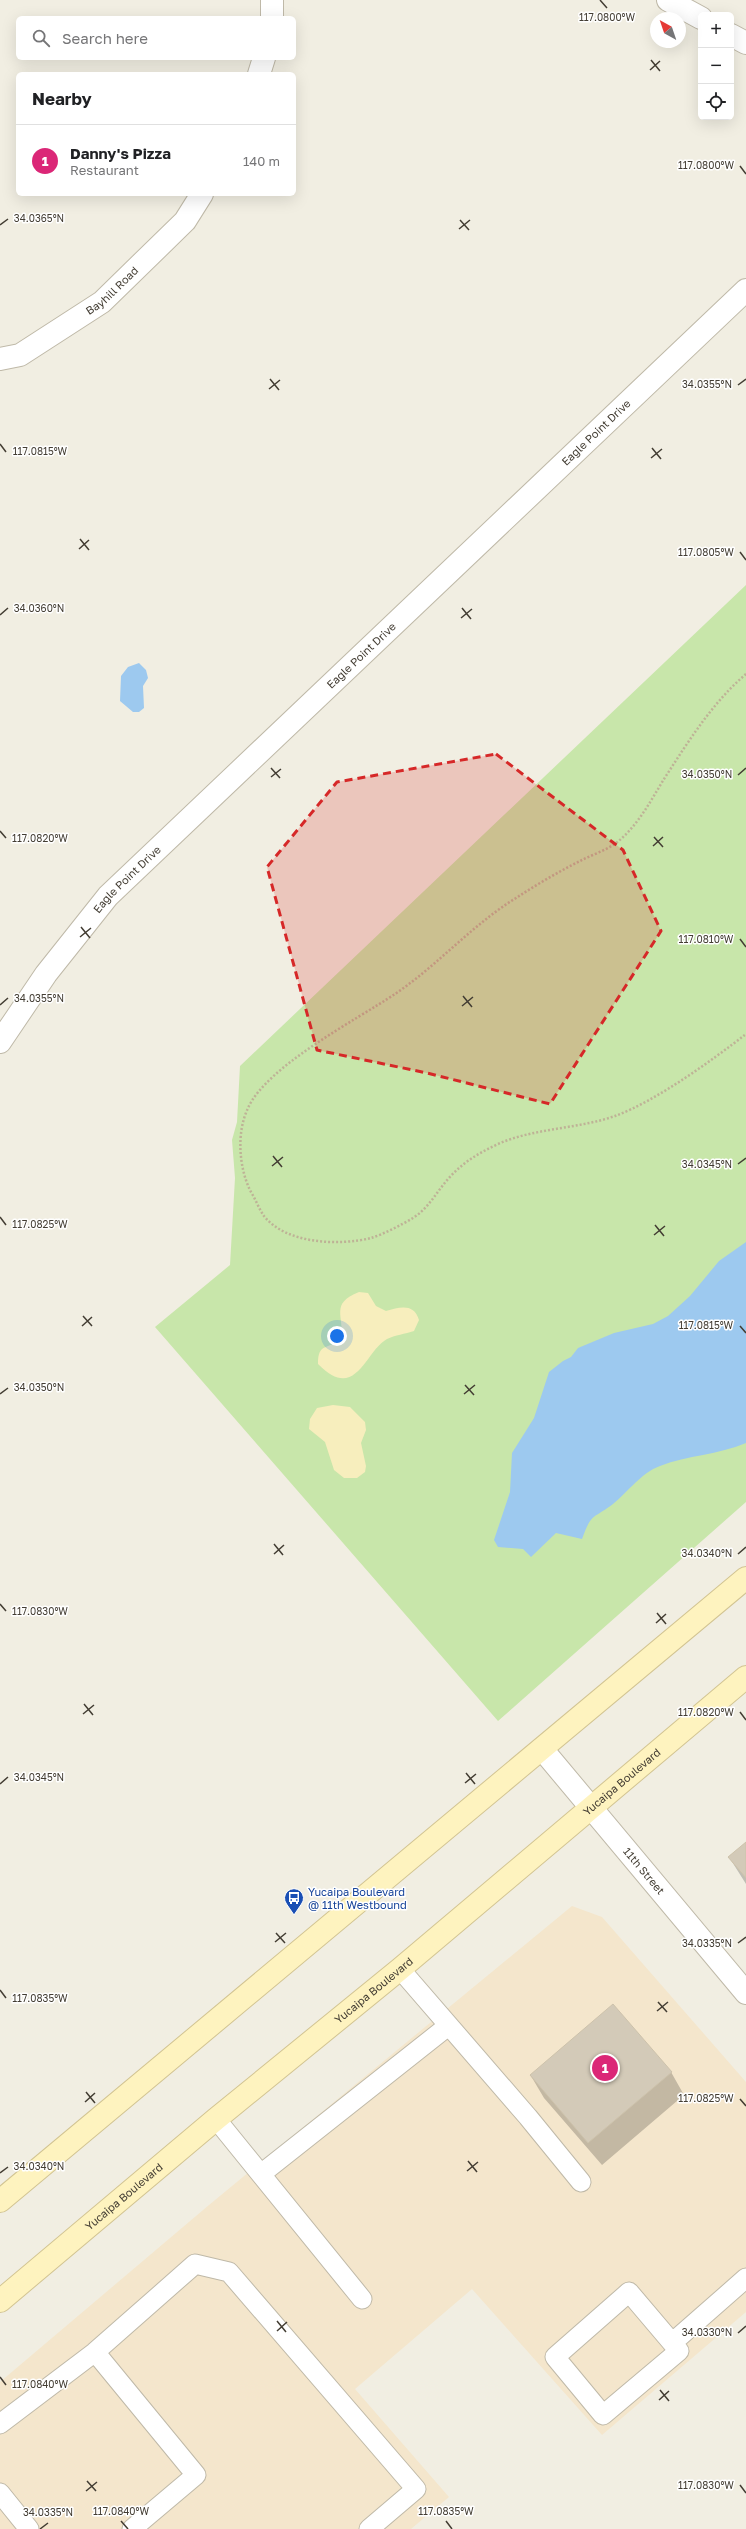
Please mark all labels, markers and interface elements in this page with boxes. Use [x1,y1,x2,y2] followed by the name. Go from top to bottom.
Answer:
[579,11,635,23] text: 117.0800°W
[650,12,686,48] north arrow
[698,12,734,120] map controls
[698,12,734,48] button: +
[16,16,296,60] search box
[30,27,52,49] icon: search
[62,29,148,47] text: Search here
[698,48,734,84] button: −
[698,84,734,120] button: locate
[32,88,92,109] text: Nearby
[70,144,171,162] text: Danny's Pizza
[42,153,48,169] text: 1
[243,153,280,169] text: 140 m
[678,159,734,171] text: 117.0800°W
[70,162,139,178] text: Restaurant
[14,212,64,224] text: 34.0365°N
[83,263,141,317] street label: Bayhill Road
[682,378,732,390] text: 34.0355°N
[559,396,633,468] street label: Eagle Point Drive
[13,445,68,457] text: 117.0815°W
[678,546,734,558] text: 117.0805°W
[14,602,64,614] text: 34.0360°N
[324,619,398,691] street label: Eagle Point Drive
[682,768,732,780] text: 34.0350°N
[12,832,68,844] text: 117.0820°W
[90,843,163,915] street label: Eagle Point Drive
[679,933,734,945] text: 117.0810°W
[14,992,64,1004] text: 34.0355°N
[682,1158,732,1170] text: 34.0345°N
[12,1218,68,1230] text: 117.0825°W
[679,1319,734,1331] text: 117.0815°W
[327,1326,347,1346] your location
[14,1381,64,1393] text: 34.0350°N
[682,1547,732,1559] text: 34.0340°N
[12,1605,68,1617] text: 117.0830°W
[678,1706,734,1718] text: 117.0820°W
[580,1745,663,1818] street label: Yucaipa Boulevard
[14,1771,64,1783] text: 34.0345°N
[621,1845,668,1897] street label: 11th Street
[308,1885,407,1911] place label: Yucaipa Boulevard @ 11th Westbound
[283,1887,305,1915] bus stop icon: Yucaipa Boulevard @ 11th Westbound
[682,1937,732,1949] text: 34.0335°N
[332,1954,415,2026] street label: Yucaipa Boulevard
[12,1992,68,2004] text: 117.0835°W
[592,2053,618,2083] pin: 1
[678,2092,734,2104] text: 117.0825°W
[14,2160,64,2172] text: 34.0340°N
[82,2160,165,2233] street label: Yucaipa Boulevard
[682,2326,732,2338] text: 34.0330°N
[12,2378,68,2390] text: 117.0840°W
[678,2479,734,2491] text: 117.0830°W
[93,2505,149,2517] text: 117.0840°W
[418,2505,474,2517] text: 117.0835°W
[23,2506,73,2518] text: 34.0335°N

